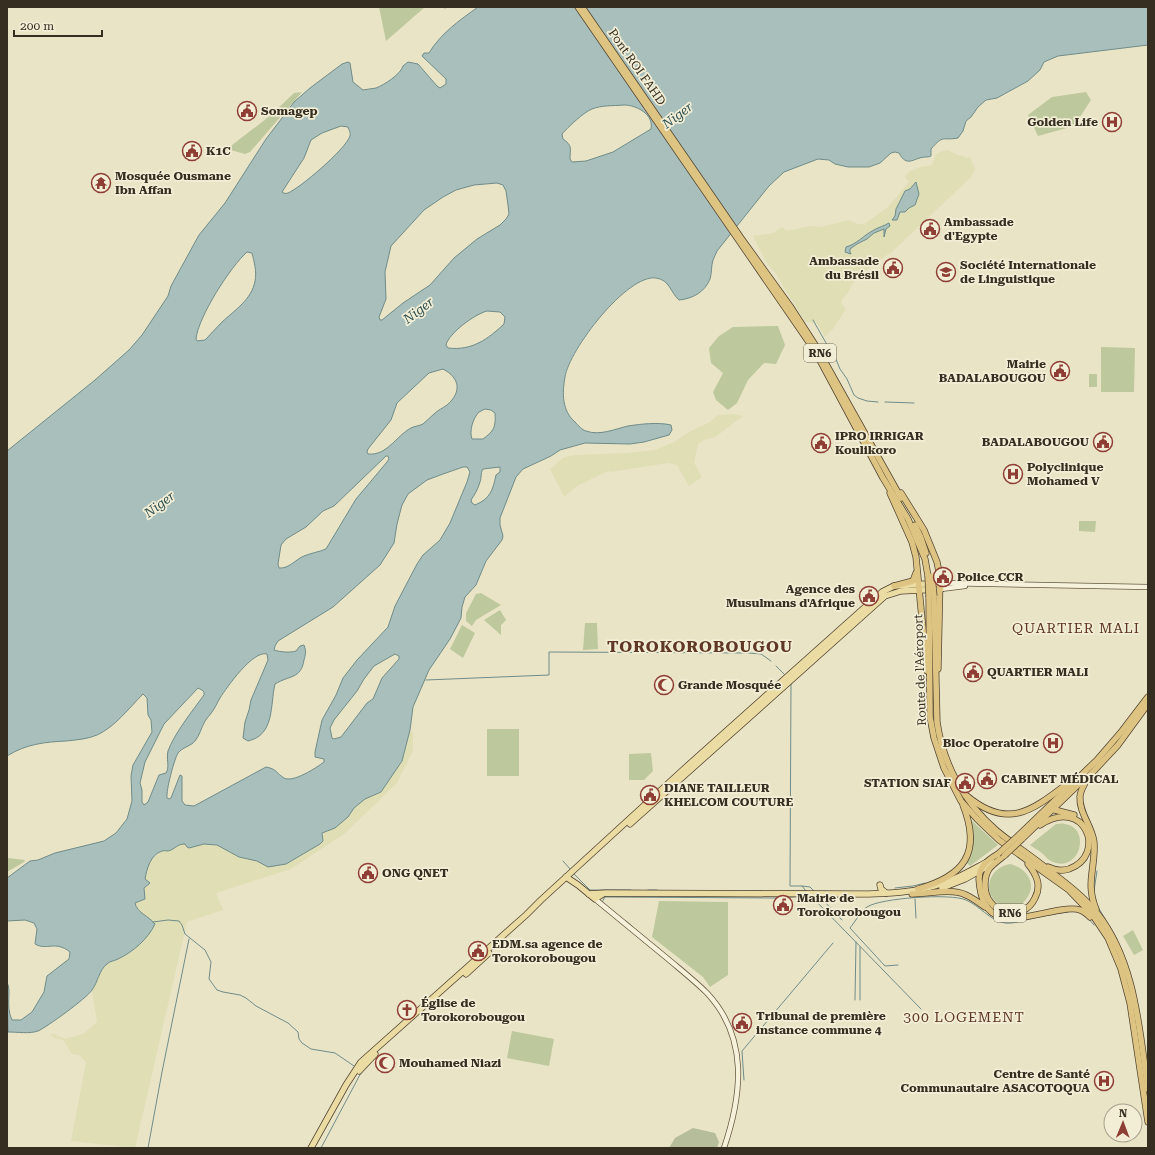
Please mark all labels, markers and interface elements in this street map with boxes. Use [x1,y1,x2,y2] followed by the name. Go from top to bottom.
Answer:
[14,12,102,38] scale bar
[20,19,54,33] text: 200 m
[605,26,669,108] street label: Pont ROI FAHD
[658,99,696,132] water label: Niger
[236,100,258,122] public building icon: Somagep
[261,104,318,118] place label: Somagep
[1101,111,1123,133] hospital icon: Golden Life
[1027,115,1098,129] place label: Golden Life
[181,140,203,162] public building icon: K1C
[206,144,231,158] place label: K1C
[115,169,231,197] place label: Mosquée Ousmane Ibn Affan
[90,172,112,194] temple icon: Mosquée Ousmane Ibn Affan
[944,215,1014,243] place label: Ambassade d'Egypte
[919,218,941,240] public building icon: Ambassade d'Egypte
[809,254,879,282] place label: Ambassade du Brésil
[882,257,904,279] public building icon: Ambassade du Brésil
[960,258,1096,286] place label: Société Internationale de Linguistique
[935,261,957,283] school or university icon: Société Internationale de Linguistique
[399,294,437,327] water label: Niger
[804,344,836,362] road number: RN6
[939,357,1046,385] place label: Mairie BADALABOUGOU
[1049,360,1071,382] public building icon: Mairie BADALABOUGOU
[835,429,924,457] place label: IPRO IRRIGAR Koulikoro
[1092,431,1114,453] public building icon: BADALABOUGOU
[810,432,832,454] public building icon: IPRO IRRIGAR Koulikoro
[982,435,1089,449] place label: BADALABOUGOU
[1027,460,1103,488] place label: Polyclinique Mohamed V
[1002,463,1024,485] hospital icon: Polyclinique Mohamed V
[140,488,178,521] water label: Niger
[932,566,954,588] public building icon: Police CCR
[957,570,1023,584] place label: Police CCR
[726,582,855,610] place label: Agence des Musulmans d'Afrique
[858,585,880,607] public building icon: Agence des Musulmans d'Afrique
[911,613,929,726] street label: Route de l'Aéroport
[1012,620,1140,636] district label: QUARTIER MALI
[607,637,793,656] district label: TOROKOROBOUGOU
[962,661,984,683] public building icon: QUARTIER MALI
[987,665,1089,679] place label: QUARTIER MALI
[653,674,675,696] mosque icon: Grande Mosquée
[678,678,781,692] place label: Grande Mosquée
[1042,732,1064,754] hospital icon: Bloc Operatoire
[943,736,1039,750] place label: Bloc Operatoire
[976,768,998,790] public building icon: CABINET MÉDICAL
[954,772,976,794] public building icon: STATION SIAF
[1001,772,1119,786] place label: CABINET MÉDICAL
[864,776,952,790] place label: STATION SIAF
[664,781,793,809] place label: DIANE TAILLEUR KHELCOM COUTURE
[639,784,661,806] public building icon: DIANE TAILLEUR KHELCOM COUTURE
[357,862,379,884] public building icon: ONG QNET
[382,866,449,880] place label: ONG QNET
[797,891,901,919] place label: Mairie de Torokorobougou
[772,894,794,916] public building icon: Mairie de Torokorobougou
[994,904,1026,922] road number: RN6
[492,937,603,965] place label: EDM.sa agence de Torokorobougou
[467,940,489,962] public building icon: EDM.sa agence de Torokorobougou
[421,996,525,1024] place label: Église de Torokorobougou
[396,999,418,1021] church icon: Église de Torokorobougou
[756,1009,886,1037] place label: Tribunal de première instance commune 4
[903,1009,1025,1025] district label: 300 LOGEMENT
[731,1012,753,1034] public building icon: Tribunal de première instance commune 4
[374,1052,396,1074] mosque icon: Mouhamed Niazi
[399,1056,501,1070] place label: Mouhamed Niazi
[901,1067,1090,1095] place label: Centre de Santé Communautaire ASACOTOQUA
[1093,1070,1115,1092] hospital icon: Centre de Santé Communautaire ASACOTOQUA
[1103,1103,1143,1143] north arrow
[1119,1107,1128,1120] text: N

